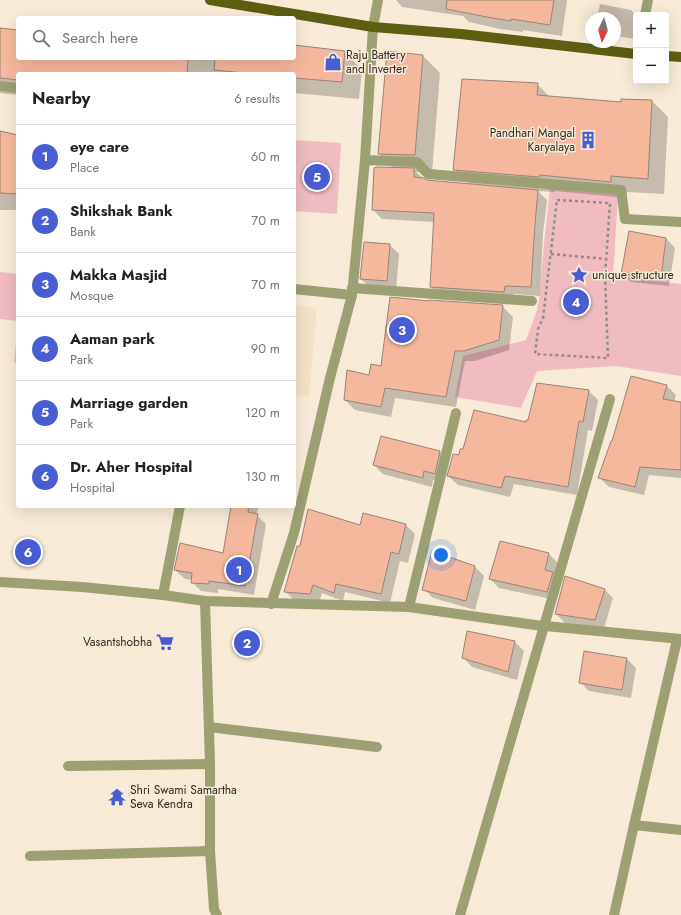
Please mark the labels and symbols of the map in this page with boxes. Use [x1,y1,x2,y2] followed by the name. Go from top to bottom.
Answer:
[585,12,621,48] north arrow
[346,46,407,78] place label: Raju Battery and Inverter
[323,52,343,72] shop icon: Raju Battery and Inverter
[490,124,575,156] place label: Pandhari Mangal Karyalaya
[578,130,598,150] building icon: Pandhari Mangal Karyalaya
[304,162,330,192] pin: 5
[569,265,589,285] place icon: unique structure
[592,266,674,284] place label: unique structure
[563,287,589,317] pin: 4
[389,315,415,345] pin: 3
[15,537,41,567] pin: 6
[431,545,451,565] your location
[226,555,252,585] pin: 1
[234,628,260,658] pin: 2
[155,632,175,652] supermarket icon: Vasantshobha
[83,633,152,651] place label: Vasantshobha
[130,781,237,813] place label: Shri Swami Samartha Seva Kendra
[107,787,127,807] temple icon: Shri Swami Samartha Seva Kendra

